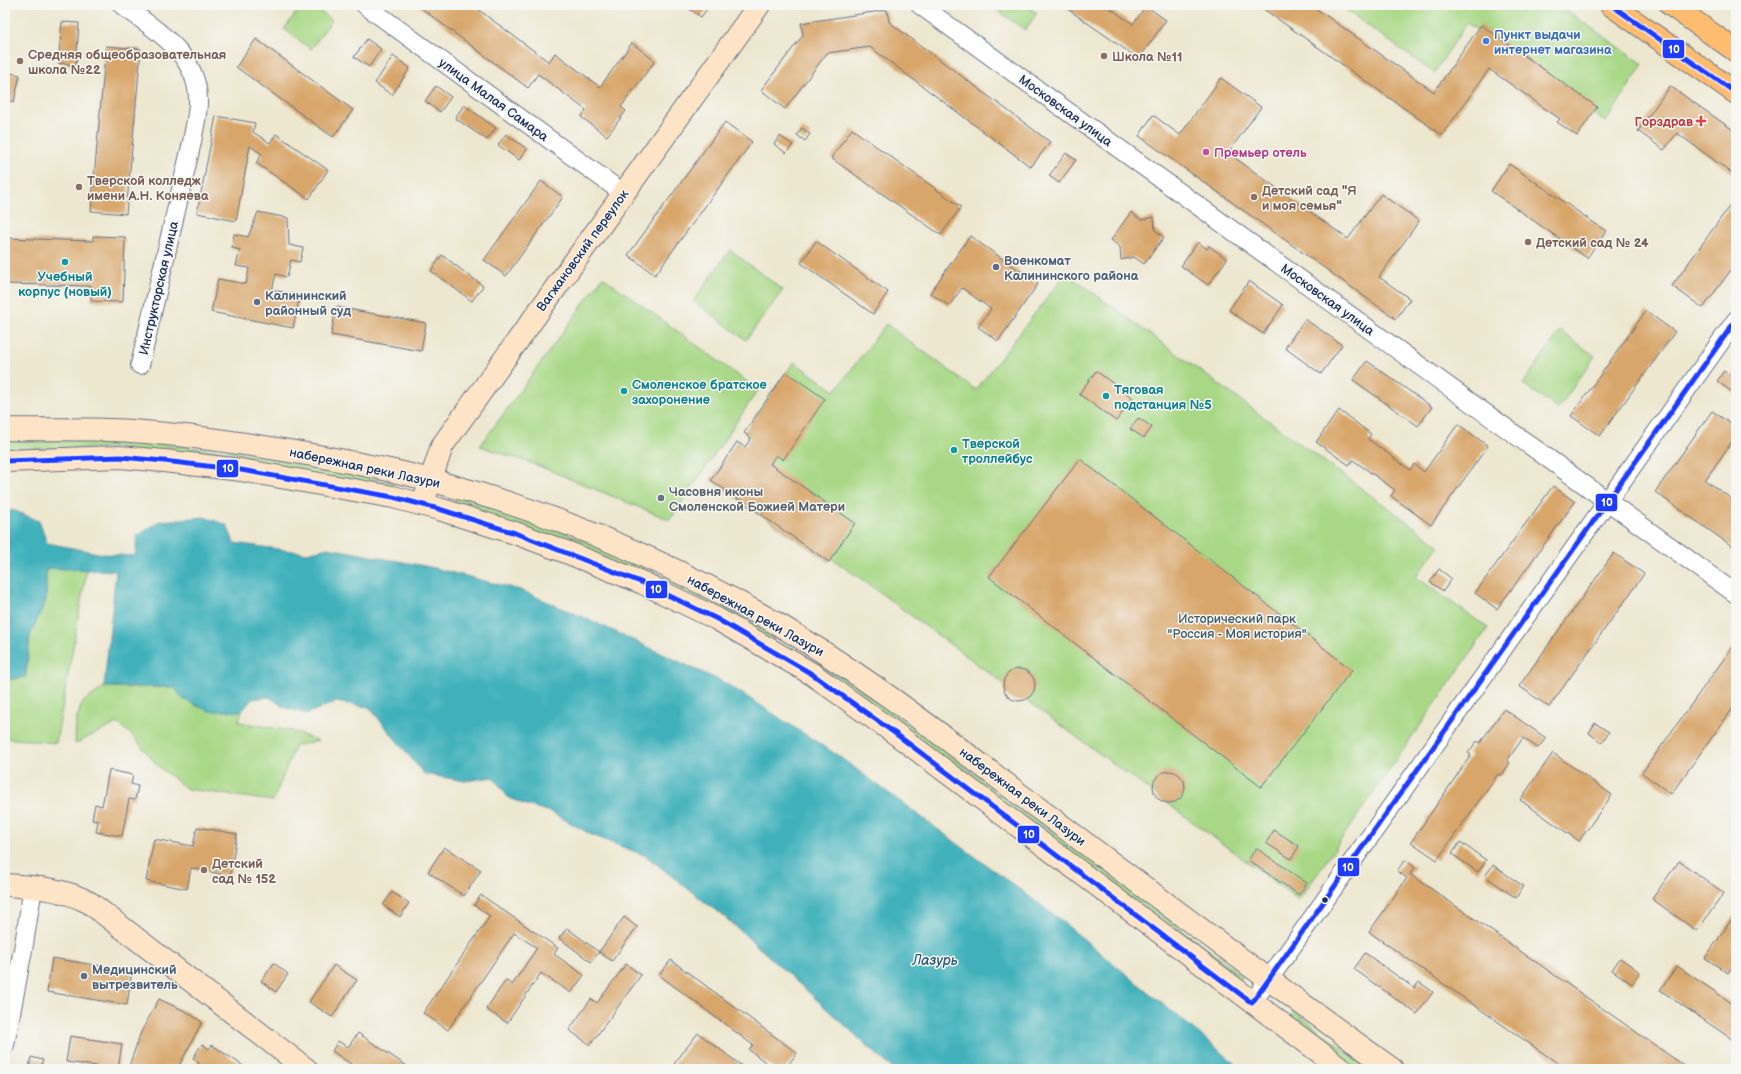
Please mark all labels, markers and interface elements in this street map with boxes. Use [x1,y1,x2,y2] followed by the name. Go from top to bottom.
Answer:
[1494,27,1612,58] place label: Пункт выдачи интернет магазина
[1481,36,1491,46] marker: Пункт выдачи интернет магазина
[1662,39,1685,59] line badge: 10
[1668,43,1680,56] text: 10
[28,47,226,78] place label: Средняя общеобразовательная школа №22
[1112,49,1183,65] place label: Школа №11
[1099,51,1109,61] marker: Школа №11
[435,55,552,145] street label: улица Малая Самара
[15,56,25,66] marker: Средняя общеобразовательная школа №22
[1015,71,1116,150] street label: Московская улица
[1635,114,1693,130] place label: Горздрав
[1696,116,1706,126] marker: Горздрав
[1214,145,1307,161] place label: Премьер отель
[1201,147,1211,157] marker: Премьер отель
[87,173,209,204] place label: Тверской колледж имени А.Н. Коняева
[74,182,84,192] marker: Тверской колледж имени А.Н. Коняева
[1262,183,1357,214] place label: Детский сад "Я и моя семья"
[533,187,632,315] street label: Вагжановский переулок
[1249,192,1259,202] marker: Детский сад "Я и моя семья"
[136,219,182,357] street label: Инструкторская улица
[1536,235,1649,251] place label: Детский сад № 24
[1523,237,1533,247] marker: Детский сад № 24
[1004,253,1139,284] place label: Военкомат Калининского района
[60,257,70,267] marker: Учебный корпус (новый)
[1277,260,1378,339] street label: Московская улица
[991,262,1001,272] marker: Военкомат Калининского района
[18,269,112,300] place label: Учебный корпус (новый)
[265,288,351,319] place label: Калининский районный суд
[252,297,262,307] marker: Калининский районный суд
[632,377,767,408] place label: Смоленское братское захоронение
[1114,382,1212,413] place label: Тяговая подстанция №5
[619,386,629,396] marker: Смоленское братское захоронение
[1101,391,1111,401] marker: Тяговая подстанция №5
[962,436,1033,467] place label: Тверской троллейбус
[288,444,442,492] street label: набережная реки Лазури
[949,445,959,455] marker: Тверской троллейбус
[216,459,239,478] line badge: 10
[222,462,234,475] text: 10
[669,484,845,515] place label: Часовня иконы Смоленской Божией Матери
[656,493,666,503] marker: Часовня иконы Смоленской Божией Матери
[1595,493,1618,512] line badge: 10
[1601,496,1613,509] text: 10
[684,572,827,660] street label: набережная реки Лазури
[645,580,668,599] line badge: 10
[650,583,662,596] text: 10
[1167,611,1307,642] park label: Исторический парк "Россия - Моя история"
[956,744,1089,849] street label: набережная реки Лазури
[1017,825,1040,844] line badge: 10
[1023,828,1035,841] text: 10
[212,856,276,887] place label: Детский сад № 152
[1337,857,1360,877] line badge: 10
[1342,861,1354,874] text: 10
[199,865,209,875] marker: Детский сад № 152
[1320,895,1330,905] unlabelled marker
[911,952,958,969] water label: Лазурь
[92,962,178,993] place label: Медицинский вытрезвитель
[79,971,89,981] marker: Медицинский вытрезвитель

